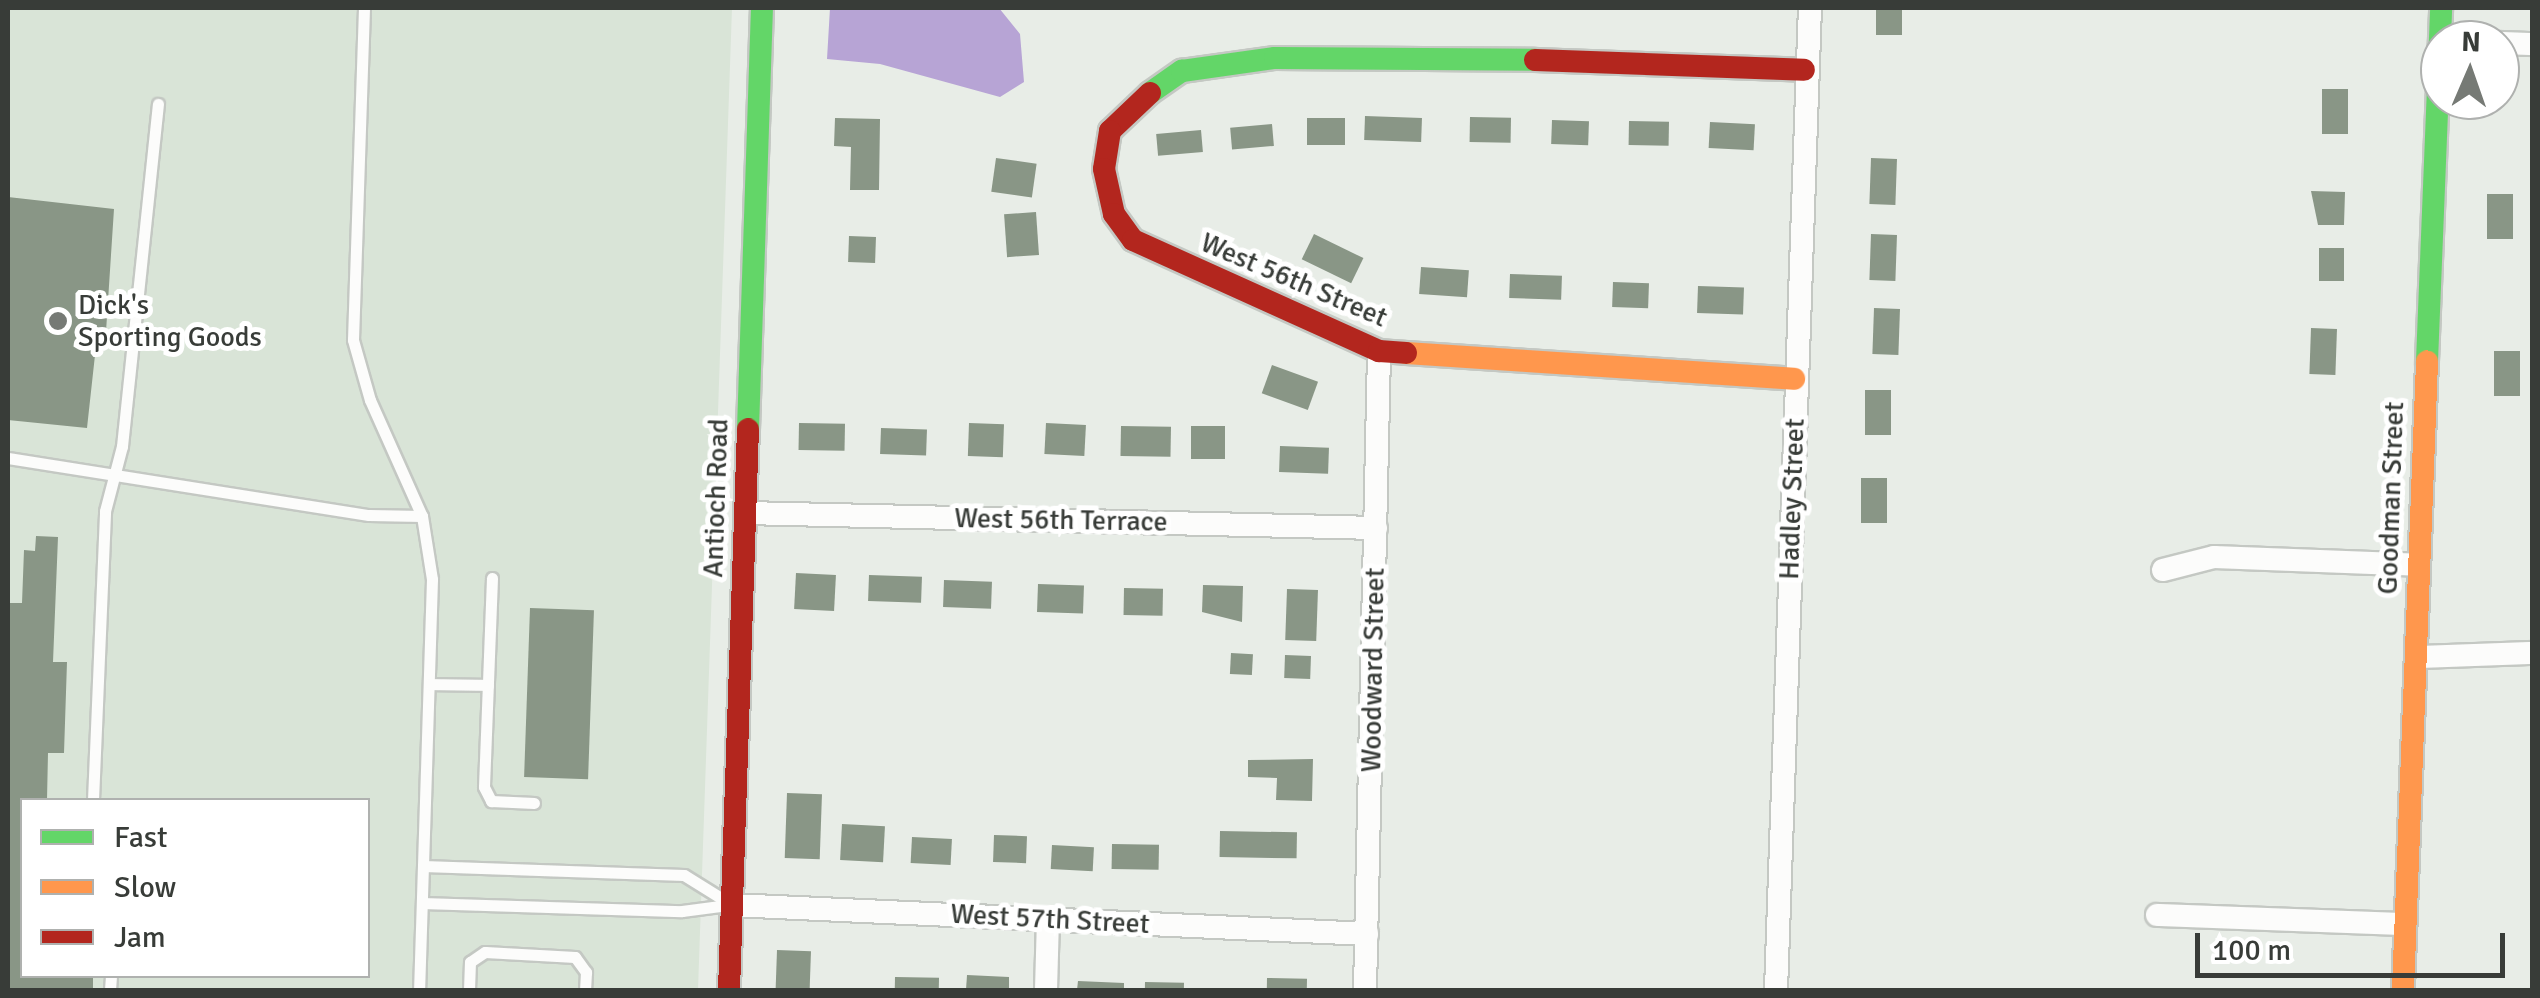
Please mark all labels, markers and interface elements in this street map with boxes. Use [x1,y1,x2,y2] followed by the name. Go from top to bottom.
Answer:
[2420,20,2520,120] north arrow
[2461,25,2481,59] text: N
[1196,226,1392,334] street label: West 56th Street
[78,288,262,354] place label: Dick's Sporting Goods
[47,310,69,332] marker: Dick's Sporting Goods
[2371,401,2411,595] street label: Goodman Street
[696,418,736,578] street label: Antioch Road
[1772,418,1812,580] street label: Hadley Street
[954,501,1168,539] street label: West 56th Terrace
[1354,567,1392,773] street label: Woodward Street
[20,798,370,978] legend
[114,819,167,856] text: Fast
[114,869,176,906] text: Slow
[950,897,1150,941] street label: West 57th Street
[2200,913,2510,975] scale bar
[114,919,166,956] text: Jam
[2212,932,2291,969] text: 100 m

